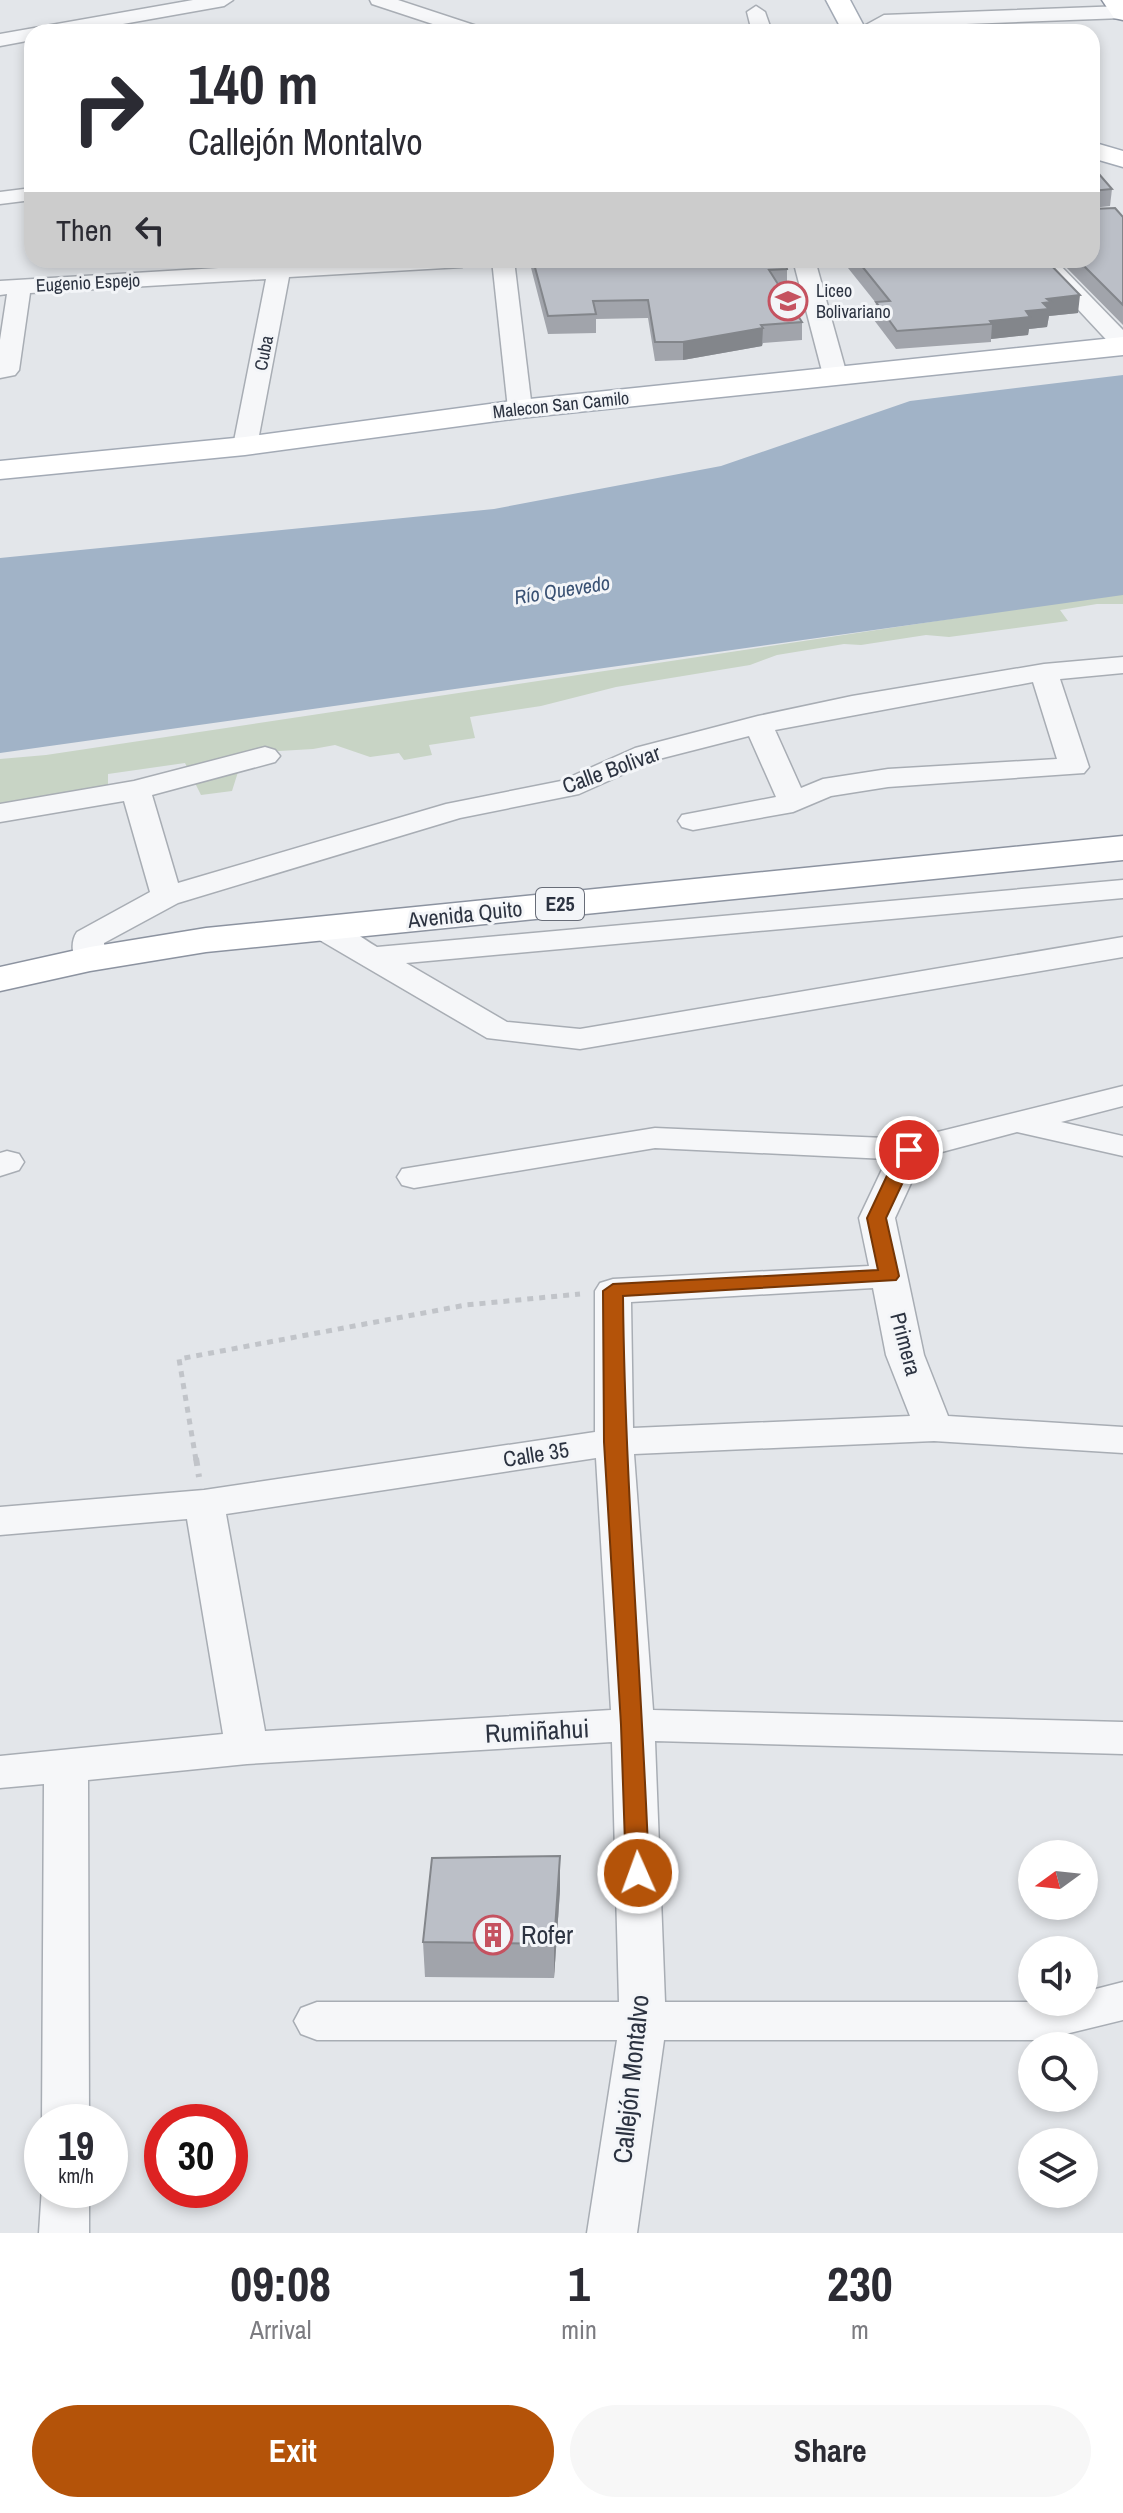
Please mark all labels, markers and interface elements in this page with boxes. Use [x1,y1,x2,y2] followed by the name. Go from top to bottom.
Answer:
[188,46,318,121] text: 140 m
[56,56,160,160] icon: right
[188,118,423,166] text: Callejón Montalvo
[128,208,172,252] icon: left
[56,210,112,250] text: Then
[35,267,141,298] street label: Eugenio Espejo
[816,278,891,324] place label: Liceo Bolivariano
[767,280,809,322] school or university icon: Liceo Bolivariano
[248,333,279,373] street label: Cuba
[492,385,630,424] street label: Malecon San Camilo
[512,569,612,610] water label: Río Quevedo
[558,737,664,801] street label: Calle Bolivar
[536,888,584,920] road number: E25
[405,893,524,935] street label: Avenida Quito
[875,1116,943,1184] pin
[887,1128,931,1172] icon: arrive
[883,1309,929,1379] street label: Primera
[501,1434,571,1474] street label: Calle 35
[484,1710,590,1751] street label: Rumiñahui
[596,1831,680,1915] position arrow
[1018,1840,1098,1920] north arrow
[1018,1840,1098,2208] map controls
[472,1914,514,1956] building icon: Rofer
[521,1917,573,1952] place label: Rofer
[1018,1936,1098,2016] button: sound
[604,1993,657,2165] street label: Callejón Montalvo
[1018,2032,1098,2112] button: search
[144,2104,248,2208] speed limit sign: 30
[58,2119,94,2172] text: 19
[1018,2128,1098,2208] button: layers
[58,2162,94,2189] text: km/h
[230,2251,331,2316] text: 09:08
[568,2251,590,2316] text: 1
[827,2251,893,2316] text: 230
[250,2312,311,2347] text: Arrival
[561,2312,597,2347] text: min
[851,2312,869,2347] text: m
[32,2405,554,2497] button: Exit
[570,2405,1091,2497] button: Share

